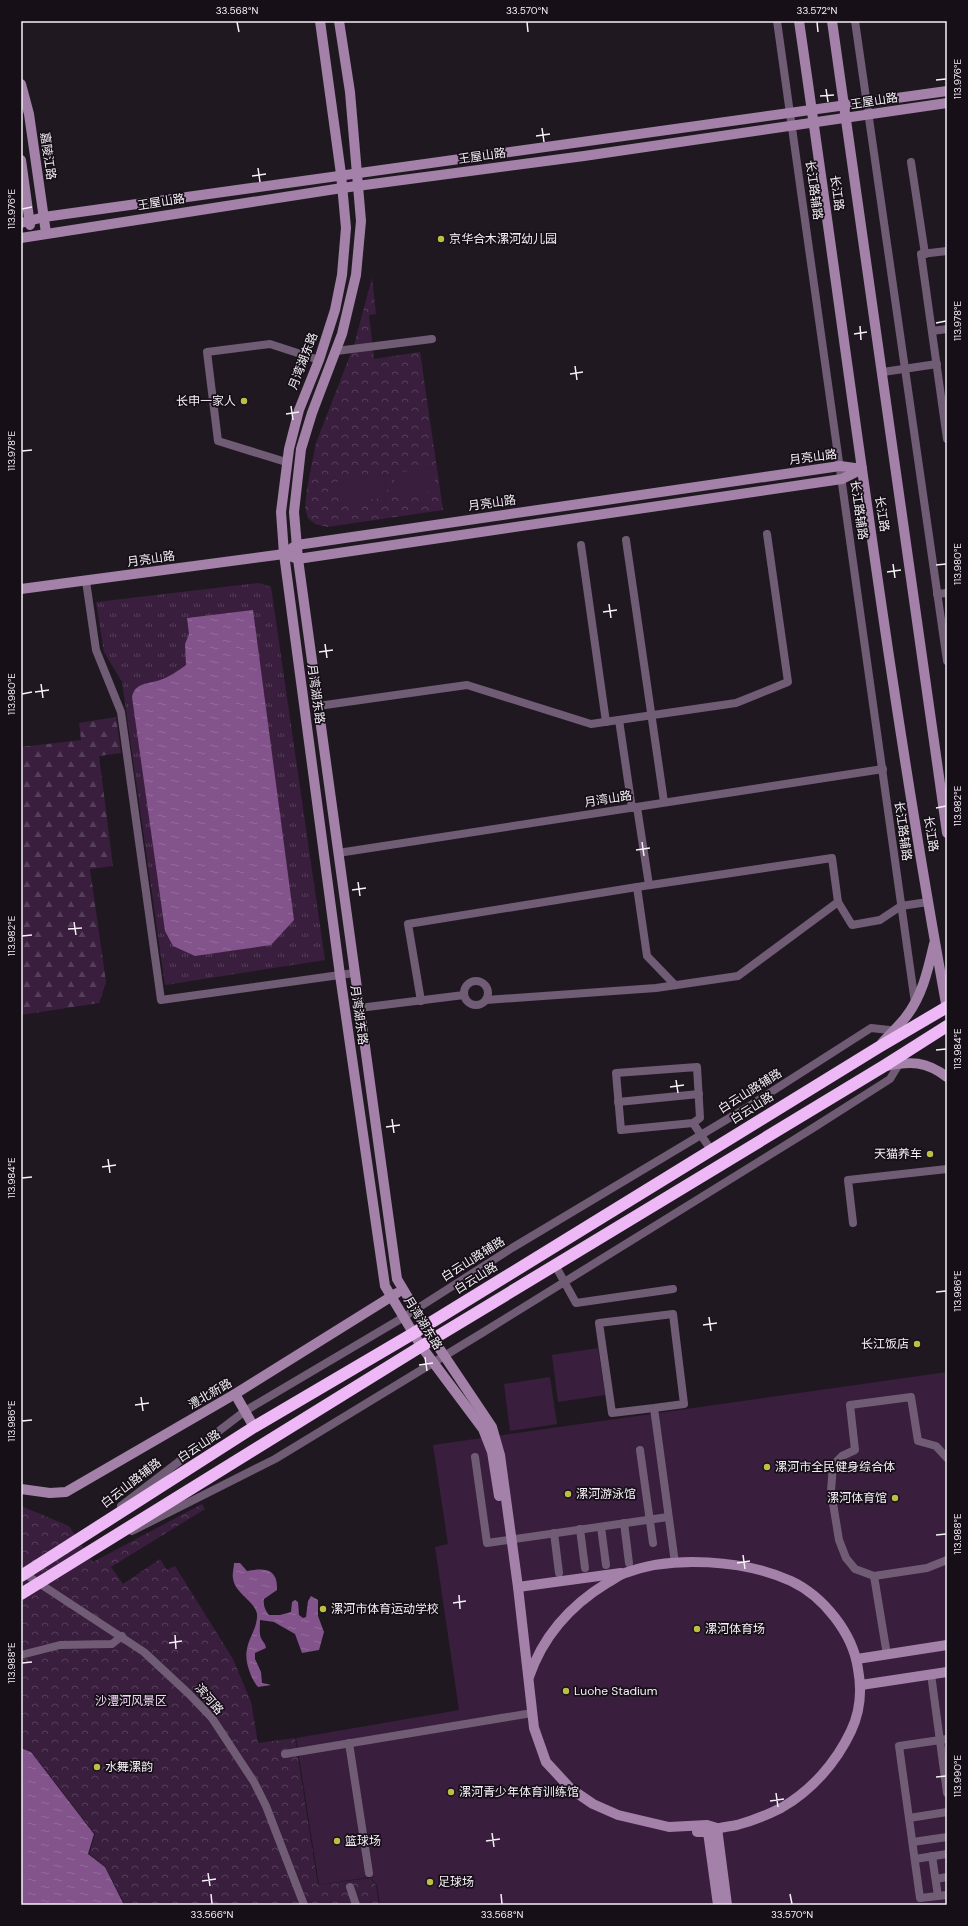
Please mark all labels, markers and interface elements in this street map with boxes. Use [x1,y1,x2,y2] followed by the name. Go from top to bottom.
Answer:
[216,4,258,17] text: 33.568°N
[506,4,548,17] text: 33.570°N
[797,4,838,17] text: 33.572°N
[951,59,964,99] text: 113.976°E
[849,89,899,113] street label: 王屋山路
[37,131,59,181] street label: 嘉陵江路
[457,145,507,167] street label: 王屋山路
[802,159,826,221] street label: 长江路辅路
[827,174,847,212] street label: 长江路
[5,189,18,229] text: 113.976°E
[136,190,186,214] street label: 王屋山路
[449,231,557,247] place label: 京华合木漯河幼儿园
[436,234,446,244] marker: 京华合木漯河幼儿园
[951,301,964,341] text: 113.978°E
[285,330,321,392] street label: 月湾湖东路
[176,393,236,409] place label: 长申一家人
[239,396,249,406] marker: 长申一家人
[5,431,18,471] text: 113.978°E
[788,446,838,468] street label: 月亮山路
[847,479,871,541] street label: 长江路辅路
[467,492,517,514] street label: 月亮山路
[871,495,893,533] street label: 长江路
[951,543,964,585] text: 113.980°E
[126,548,176,570] street label: 月亮山路
[304,663,328,725] street label: 月湾湖东路
[5,673,18,715] text: 113.980°E
[951,785,964,826] text: 113.982°E
[583,787,633,811] street label: 月湾山路
[891,800,915,862] street label: 长江路辅路
[920,815,942,853] street label: 长江路
[5,915,18,956] text: 113.982°E
[347,984,371,1046] street label: 月湾湖东路
[951,1028,964,1070] text: 113.984°E
[716,1066,784,1116] street label: 白云山路辅路
[728,1089,776,1127] street label: 白云山路
[874,1146,922,1162] place label: 天猫养车
[925,1149,935,1159] marker: 天猫养车
[5,1157,18,1199] text: 113.984°E
[439,1234,507,1284] street label: 白云山路辅路
[452,1259,500,1297] street label: 白云山路
[951,1270,964,1312] text: 113.986°E
[400,1293,446,1353] street label: 月湾湖东路
[861,1336,909,1352] place label: 长江饭店
[912,1339,922,1349] marker: 长江饭店
[185,1375,235,1413] street label: 澧北新路
[5,1400,18,1442] text: 113.986°E
[175,1426,223,1466] street label: 白云山路
[98,1455,164,1511] street label: 白云山路辅路
[775,1459,895,1475] place label: 漯河市全民健身综合体
[762,1462,772,1472] marker: 漯河市全民健身综合体
[576,1486,636,1502] place label: 漯河游泳馆
[563,1489,573,1499] marker: 漯河游泳馆
[827,1490,887,1506] place label: 漯河体育馆
[890,1493,900,1503] marker: 漯河体育馆
[951,1513,964,1555] text: 113.988°E
[331,1601,439,1617] place label: 漯河市体育运动学校
[318,1604,328,1614] marker: 漯河市体育运动学校
[705,1621,765,1637] place label: 漯河体育场
[692,1624,702,1634] marker: 漯河体育场
[5,1642,18,1684] text: 113.988°E
[191,1680,227,1718] street label: 滨河路
[574,1683,657,1699] place label: Luohe Stadium
[561,1686,571,1696] marker: Luohe Stadium
[95,1693,167,1709] park label: 沙澧河风景区
[951,1754,964,1797] text: 113.990°E
[105,1759,153,1775] place label: 水舞漯韵
[92,1762,102,1772] marker: 水舞漯韵
[459,1784,579,1800] place label: 漯河青少年体育训练馆
[446,1787,456,1797] marker: 漯河青少年体育训练馆
[345,1833,381,1849] place label: 篮球场
[332,1836,342,1846] marker: 篮球场
[438,1874,474,1890] place label: 足球场
[425,1877,435,1887] marker: 足球场
[191,1908,233,1921] text: 33.566°N
[481,1908,523,1921] text: 33.568°N
[771,1908,813,1921] text: 33.570°N

